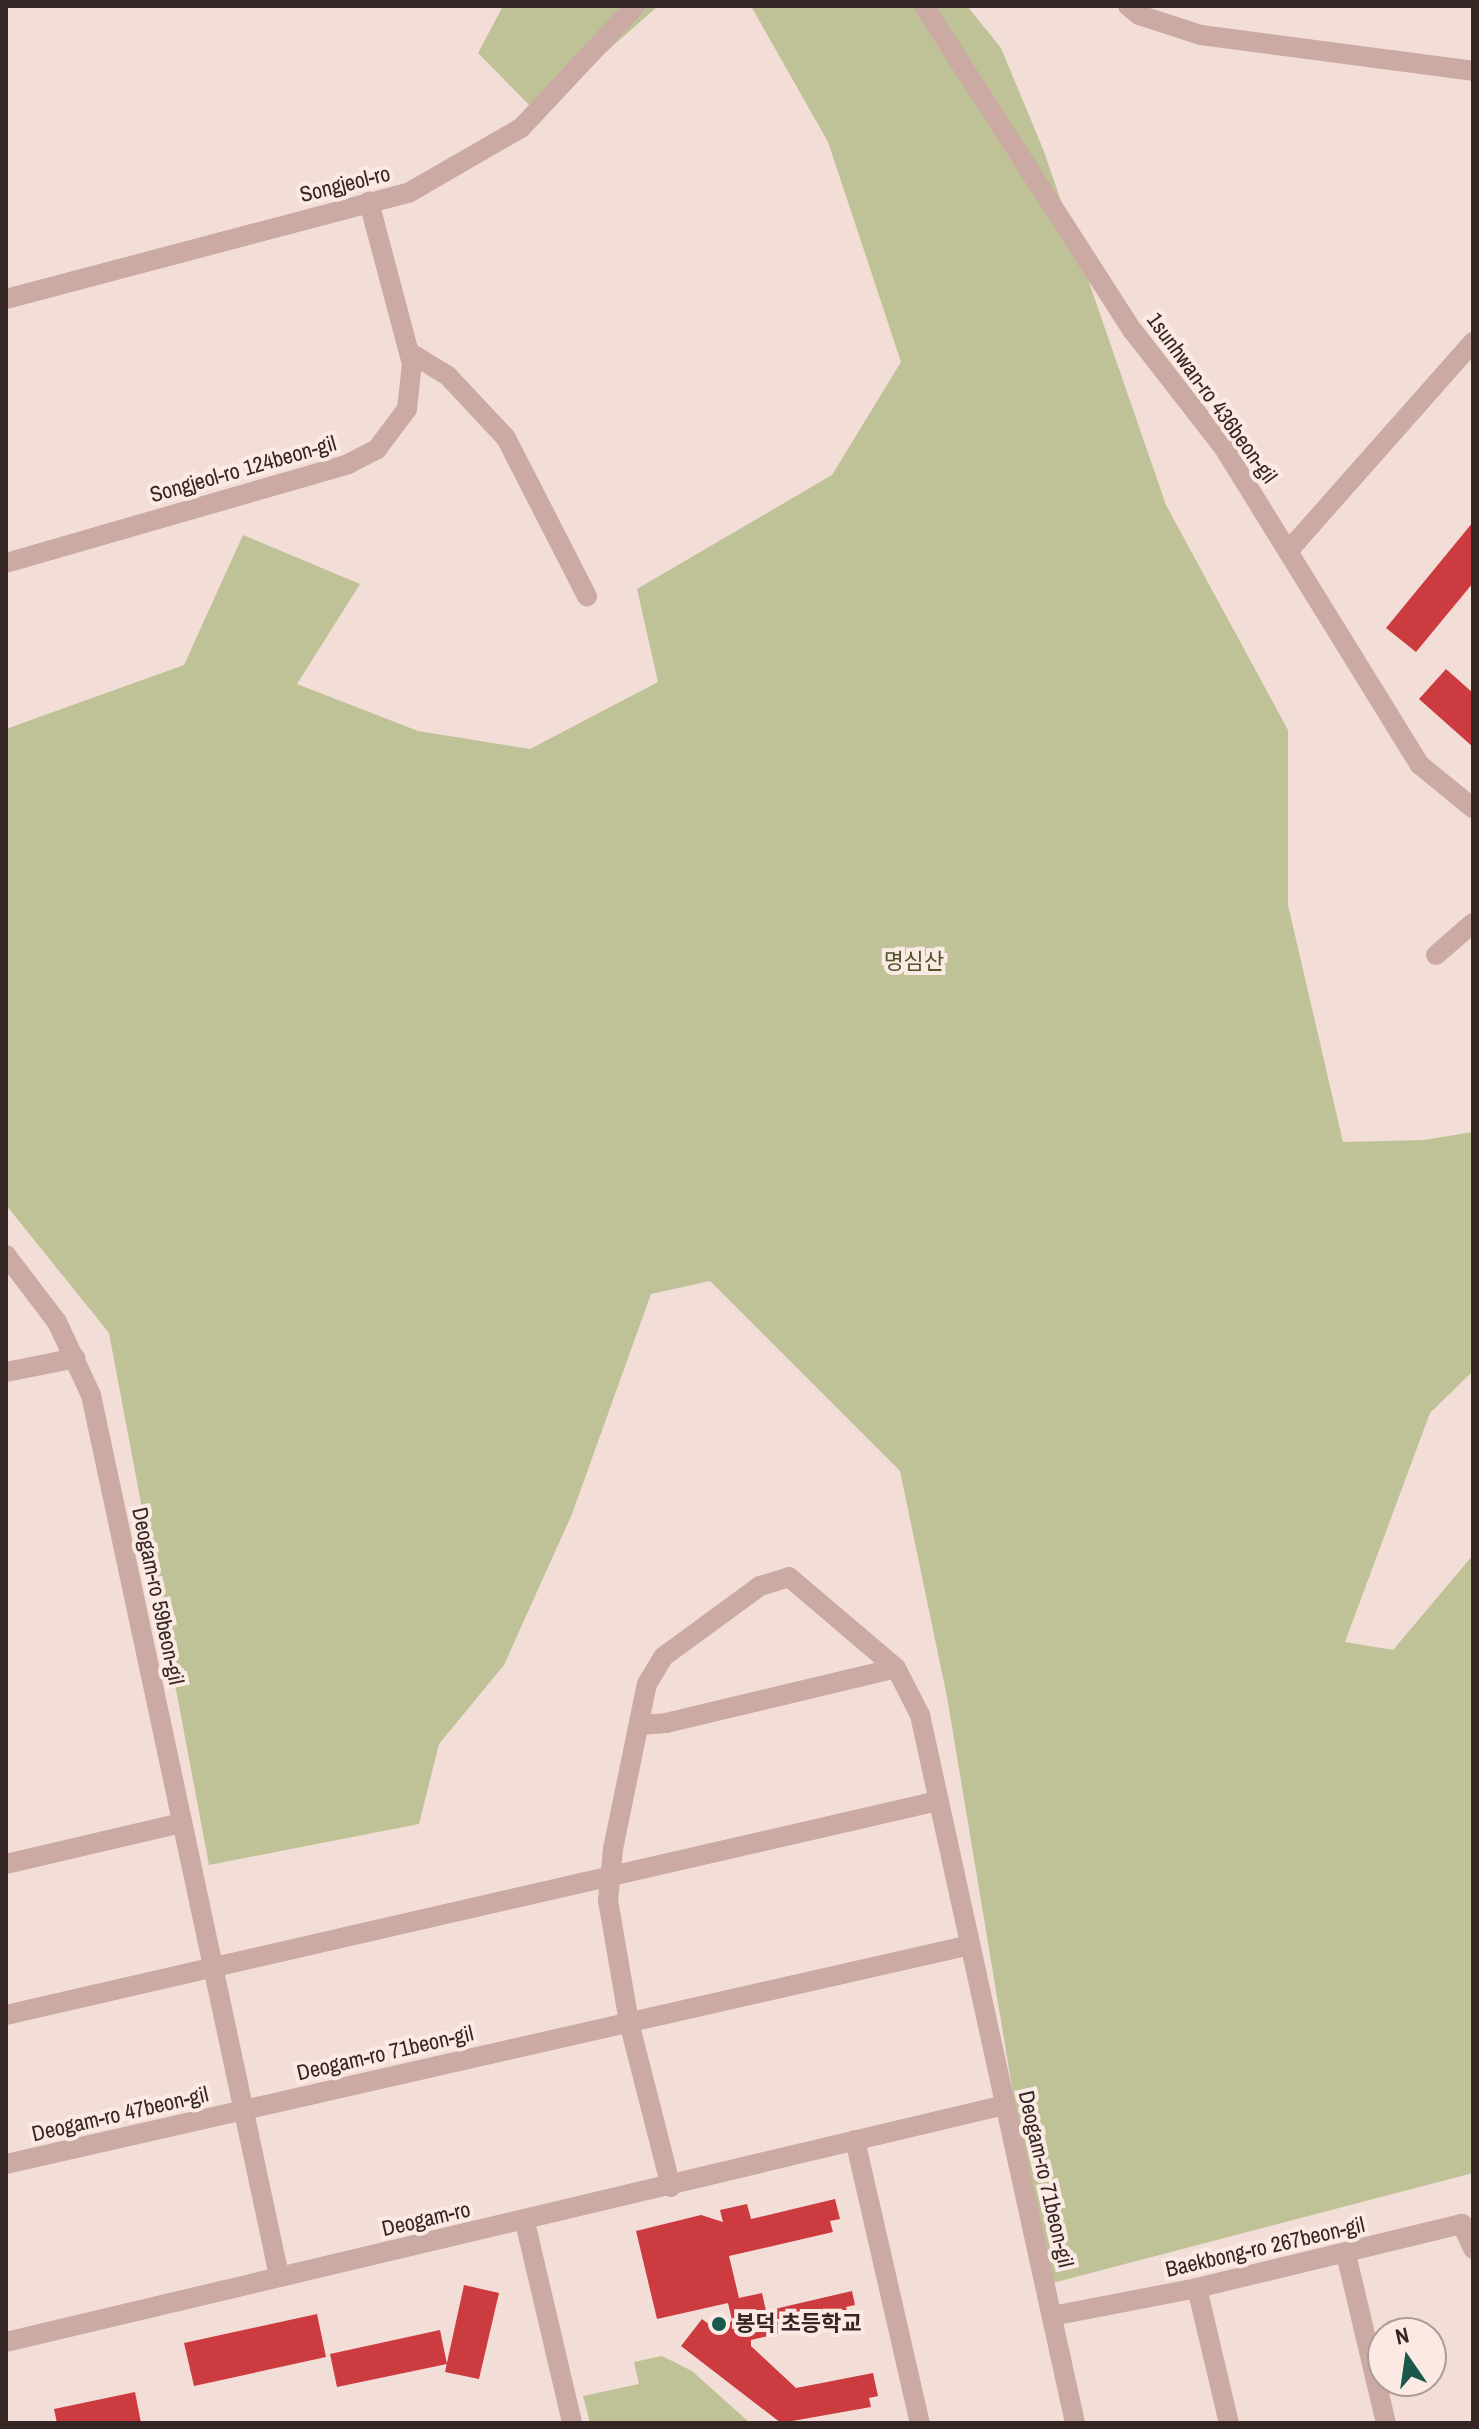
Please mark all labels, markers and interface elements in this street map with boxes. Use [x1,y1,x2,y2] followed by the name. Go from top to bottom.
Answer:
[297,160,393,208] street label: Songjeol-ro
[1141,307,1283,489] street label: 1sunhwan-ro 436beon-gil
[147,430,339,508] street label: Songjeol-ro 124beon-gil
[884,949,944,975] park label: 명심산
[126,1505,190,1687] street label: Deogam-ro 59beon-gil
[294,2020,476,2086] street label: Deogam-ro 71beon-gil
[29,2081,211,2147] street label: Deogam-ro 47beon-gil
[1013,2088,1079,2270] street label: Deogam-ro 71beon-gil
[379,2196,473,2242] street label: Deogam-ro
[1163,2211,1367,2283] street label: Baekbong-ro 267beon-gil
[735,2311,861,2337] place label: 봉덕 초등학교
[710,2315,728,2333] marker: 봉덕 초등학교
[1367,2317,1447,2397] north arrow
[1392,2319,1412,2352] text: N

